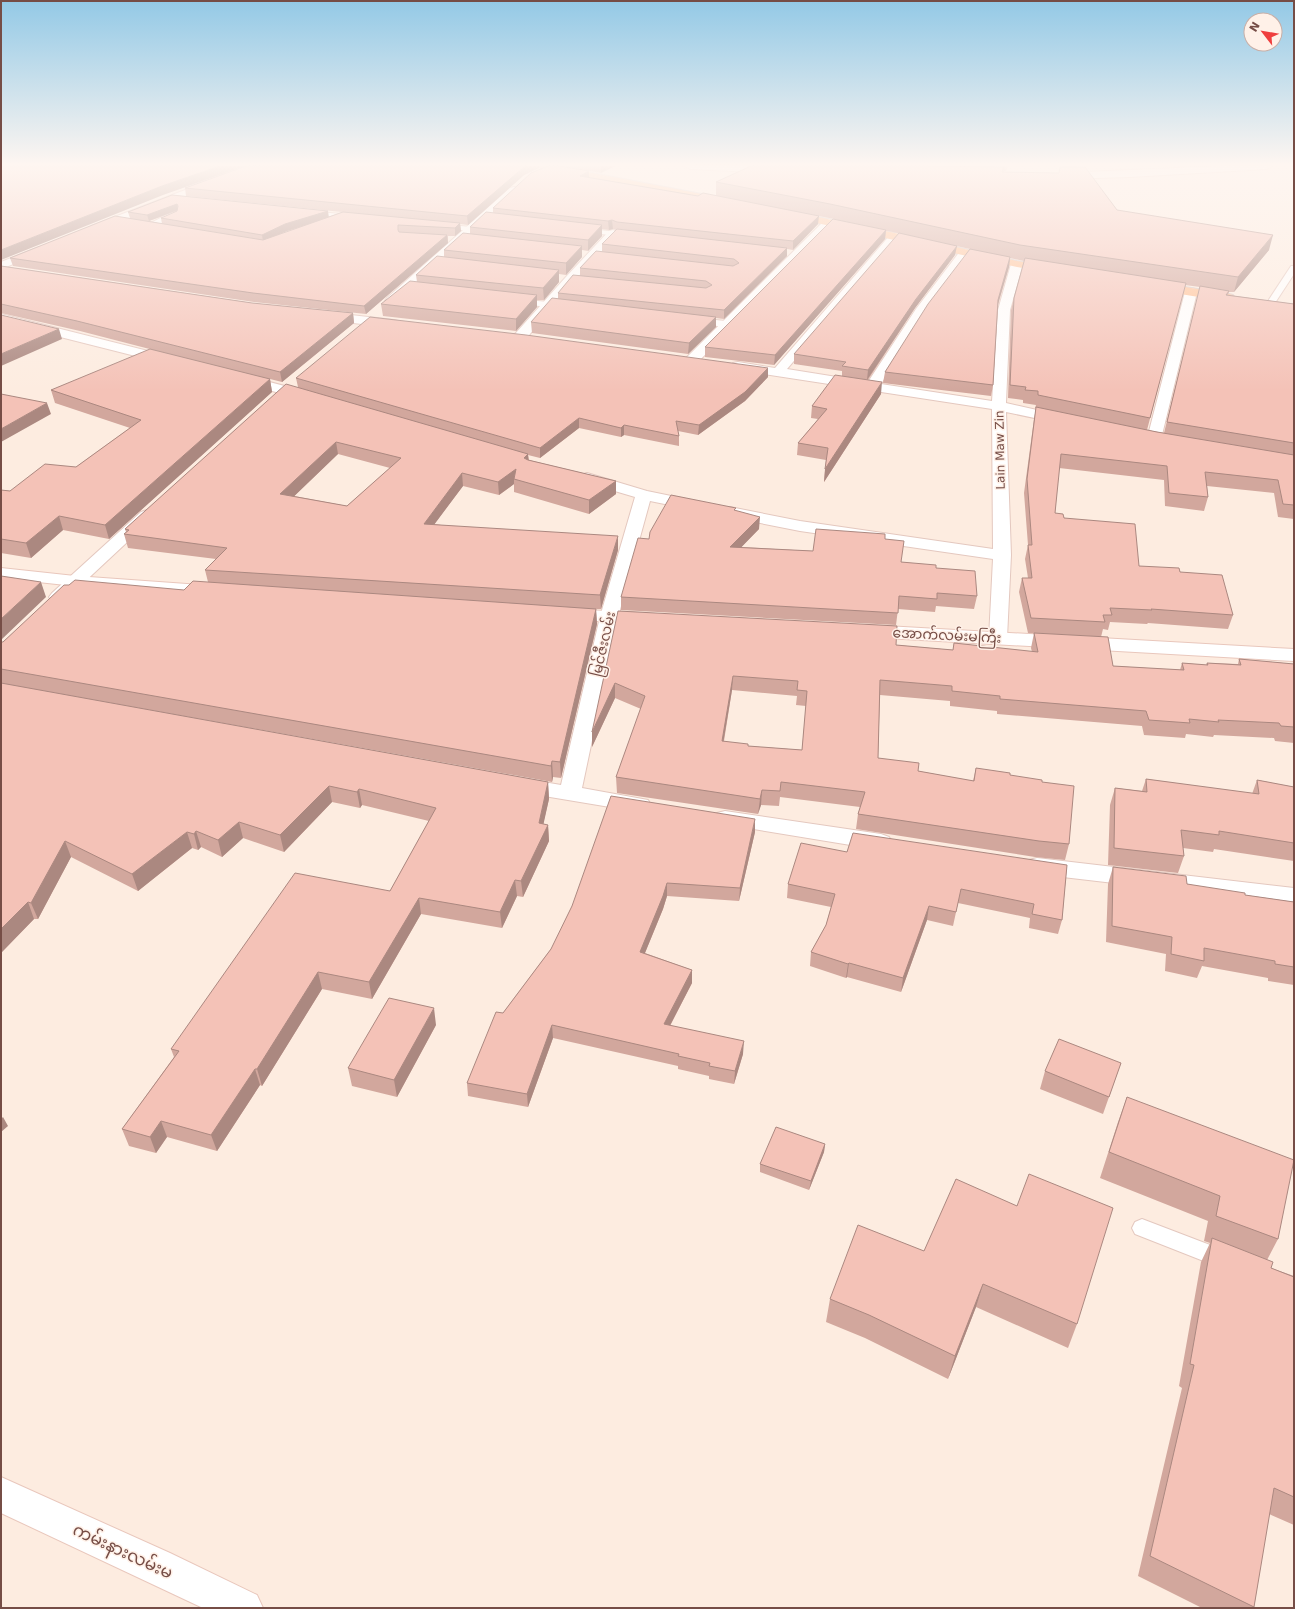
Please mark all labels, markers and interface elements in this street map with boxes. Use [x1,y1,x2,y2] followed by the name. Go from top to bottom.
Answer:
[1243,12,1283,52] north arrow
[1247,20,1263,34] text: N
[992,410,1008,490] street label: Lain Maw Zin
[586,609,622,679] street label: မြင်ဇီးလမ်း
[892,622,1002,650] street label: အောက်လမ်းမကြီး
[68,1518,176,1586] street label: ကမ်းနားလမ်းမ

